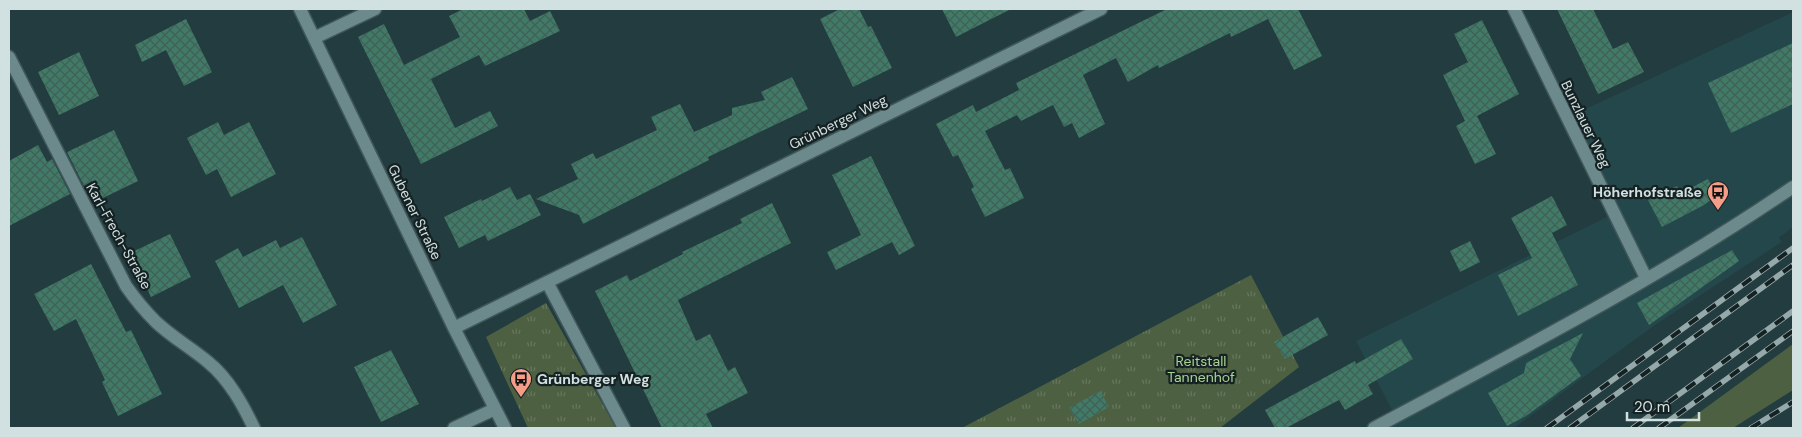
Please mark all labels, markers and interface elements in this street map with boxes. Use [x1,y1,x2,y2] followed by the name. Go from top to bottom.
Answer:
[1557,77,1615,171] street label: Bunzlauer Weg
[786,90,890,153] street label: Grünberger Weg
[384,161,446,263] street label: Gubener Straße
[82,180,156,292] street label: Karl-Frech-Straße
[1706,180,1730,211] bus stop icon: Höherhofstraße
[1593,183,1702,201] place label: Höherhofstraße
[1167,352,1235,386] park label: Reitstall Tannenhof
[509,367,533,398] bus stop icon: Grünberger Weg
[537,370,650,388] place label: Grünberger Weg
[1627,390,1700,422] scale bar
[1634,397,1670,417] text: 20 m

